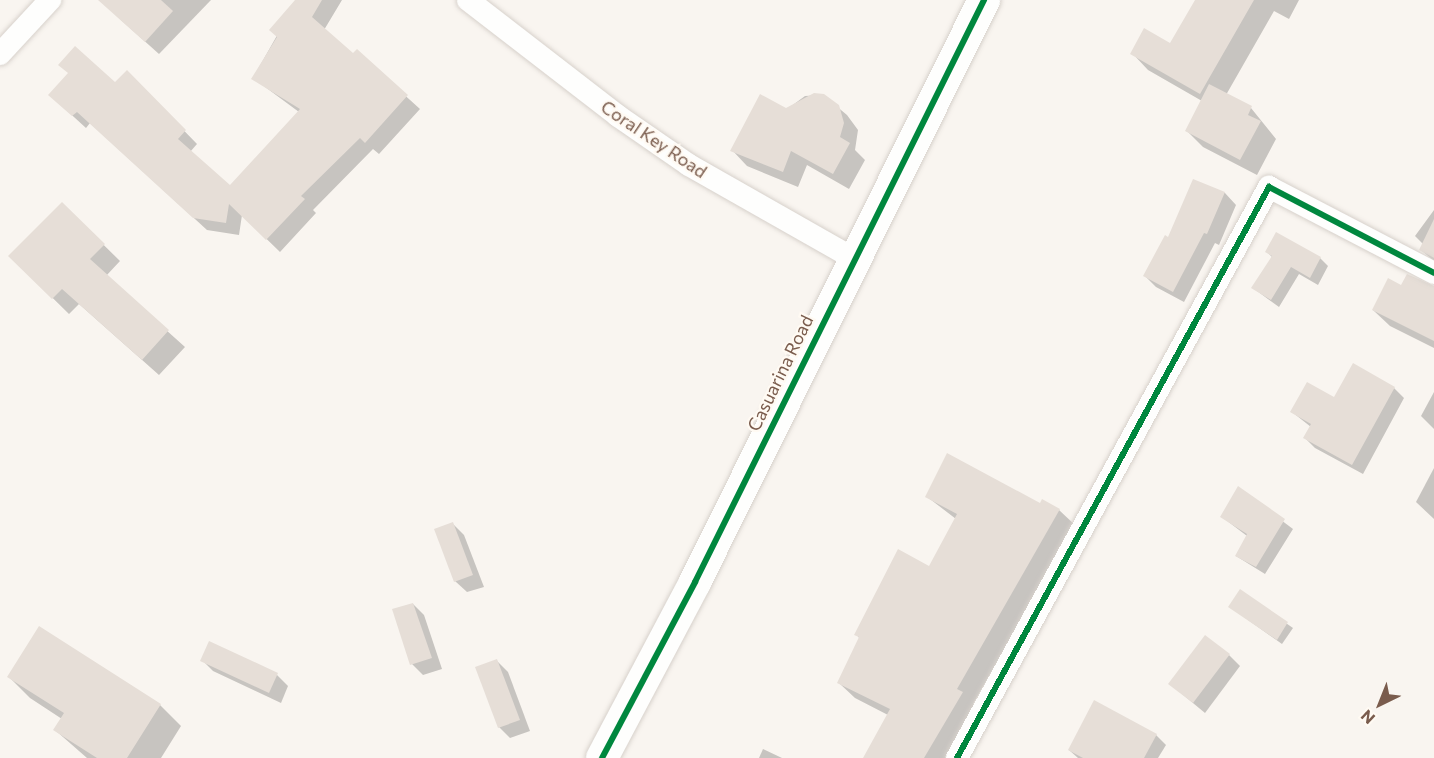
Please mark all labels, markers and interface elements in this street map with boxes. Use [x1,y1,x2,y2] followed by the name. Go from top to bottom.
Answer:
[597,96,711,182] street label: Coral Key Road
[743,311,817,435] street label: Casuarina Road
[1350,674,1410,734] north arrow
[1357,706,1378,729] text: N

